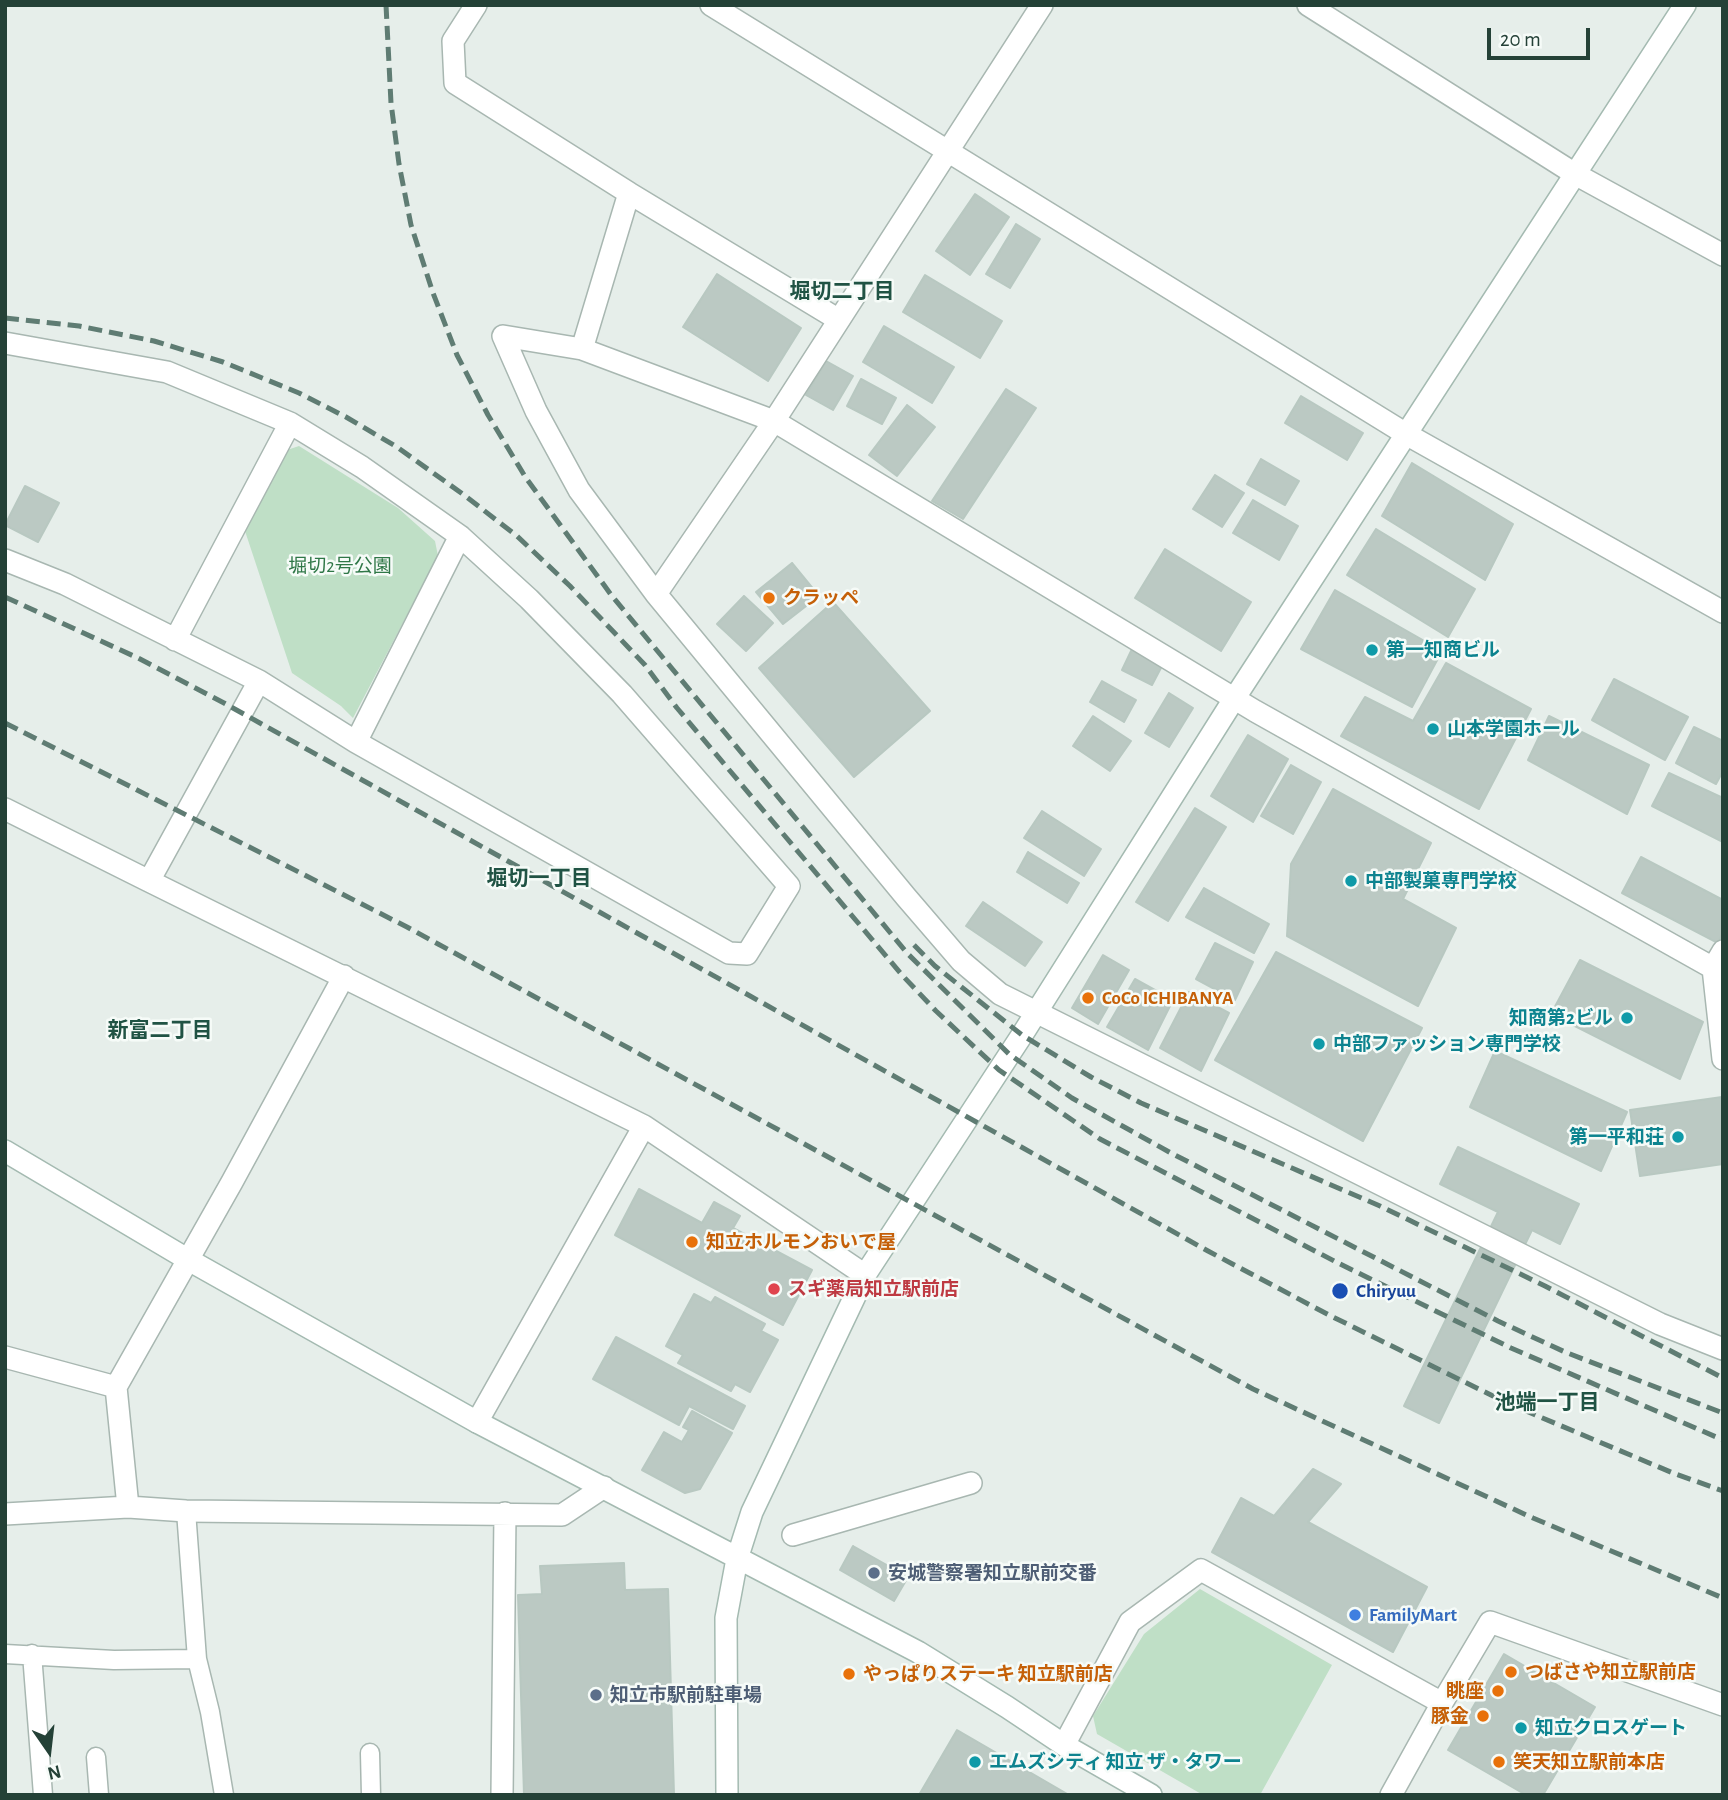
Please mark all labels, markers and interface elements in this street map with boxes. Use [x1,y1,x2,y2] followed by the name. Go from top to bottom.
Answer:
[1490,14,1593,58] scale bar
[1500,29,1541,50] text: 20 m
[790,279,894,305] district label: 堀切二丁目
[288,555,392,577] park label: 堀切2号公園
[783,587,859,609] place label: クラッペ
[761,590,777,606] marker: クラッペ
[1386,639,1500,661] place label: 第一知商ビル
[1364,642,1380,658] marker: 第一知商ビル
[1447,718,1580,740] place label: 山本学園ホール
[1425,721,1441,737] marker: 山本学園ホール
[487,866,591,892] district label: 堀切一丁目
[1365,870,1517,892] place label: 中部製菓専門学校
[1343,873,1359,889] marker: 中部製菓専門学校
[1102,987,1233,1009] place label: CoCo ICHIBANYA
[1080,990,1096,1006] marker: CoCo ICHIBANYA
[1509,1007,1613,1029] place label: 知商第2ビル
[1619,1010,1635,1026] marker: 知商第2ビル
[108,1018,212,1044] district label: 新富二丁目
[1333,1033,1561,1055] place label: 中部ファッション専門学校
[1311,1036,1327,1052] marker: 中部ファッション専門学校
[1569,1126,1664,1148] place label: 第一平和荘
[1670,1129,1686,1145] marker: 第一平和荘
[706,1231,896,1253] place label: 知立ホルモンおいで屋
[684,1234,700,1250] marker: 知立ホルモンおいで屋
[788,1278,959,1300] place label: スギ薬局知立駅前店
[1356,1280,1416,1302] place label: Chiryuu
[766,1281,782,1297] marker: スギ薬局知立駅前店
[1330,1281,1350,1301] marker: Chiryuu
[1495,1390,1599,1416] district label: 池端一丁目
[888,1562,1097,1584] place label: 安城警察署知立駅前交番
[866,1565,882,1581] marker: 安城警察署知立駅前交番
[1369,1604,1457,1626] place label: FamilyMart
[1347,1607,1363,1623] marker: FamilyMart
[1525,1661,1696,1683] place label: つばさや知立駅前店
[863,1663,1113,1685] place label: やっぱりステーキ 知立駅前店
[1503,1664,1519,1680] marker: つばさや知立駅前店
[841,1666,857,1682] marker: やっぱりステーキ 知立駅前店
[1446,1680,1484,1702] place label: 眺座
[1490,1683,1506,1699] marker: 眺座
[610,1684,762,1706] place label: 知立市駅前駐車場
[588,1687,604,1703] marker: 知立市駅前駐車場
[1431,1705,1469,1727] place label: 豚金
[1475,1708,1491,1724] marker: 豚金
[14,1716,84,1786] north arrow
[1535,1717,1687,1739] place label: 知立クロスゲート
[1513,1720,1529,1736] marker: 知立クロスゲート
[989,1751,1242,1773] place label: エムズシティ 知立 ザ・タワー
[1513,1751,1665,1773] place label: 笑天知立駅前本店
[967,1754,983,1770] marker: エムズシティ 知立 ザ・タワー
[1491,1754,1507,1770] marker: 笑天知立駅前本店
[45,1761,63,1783] text: N

